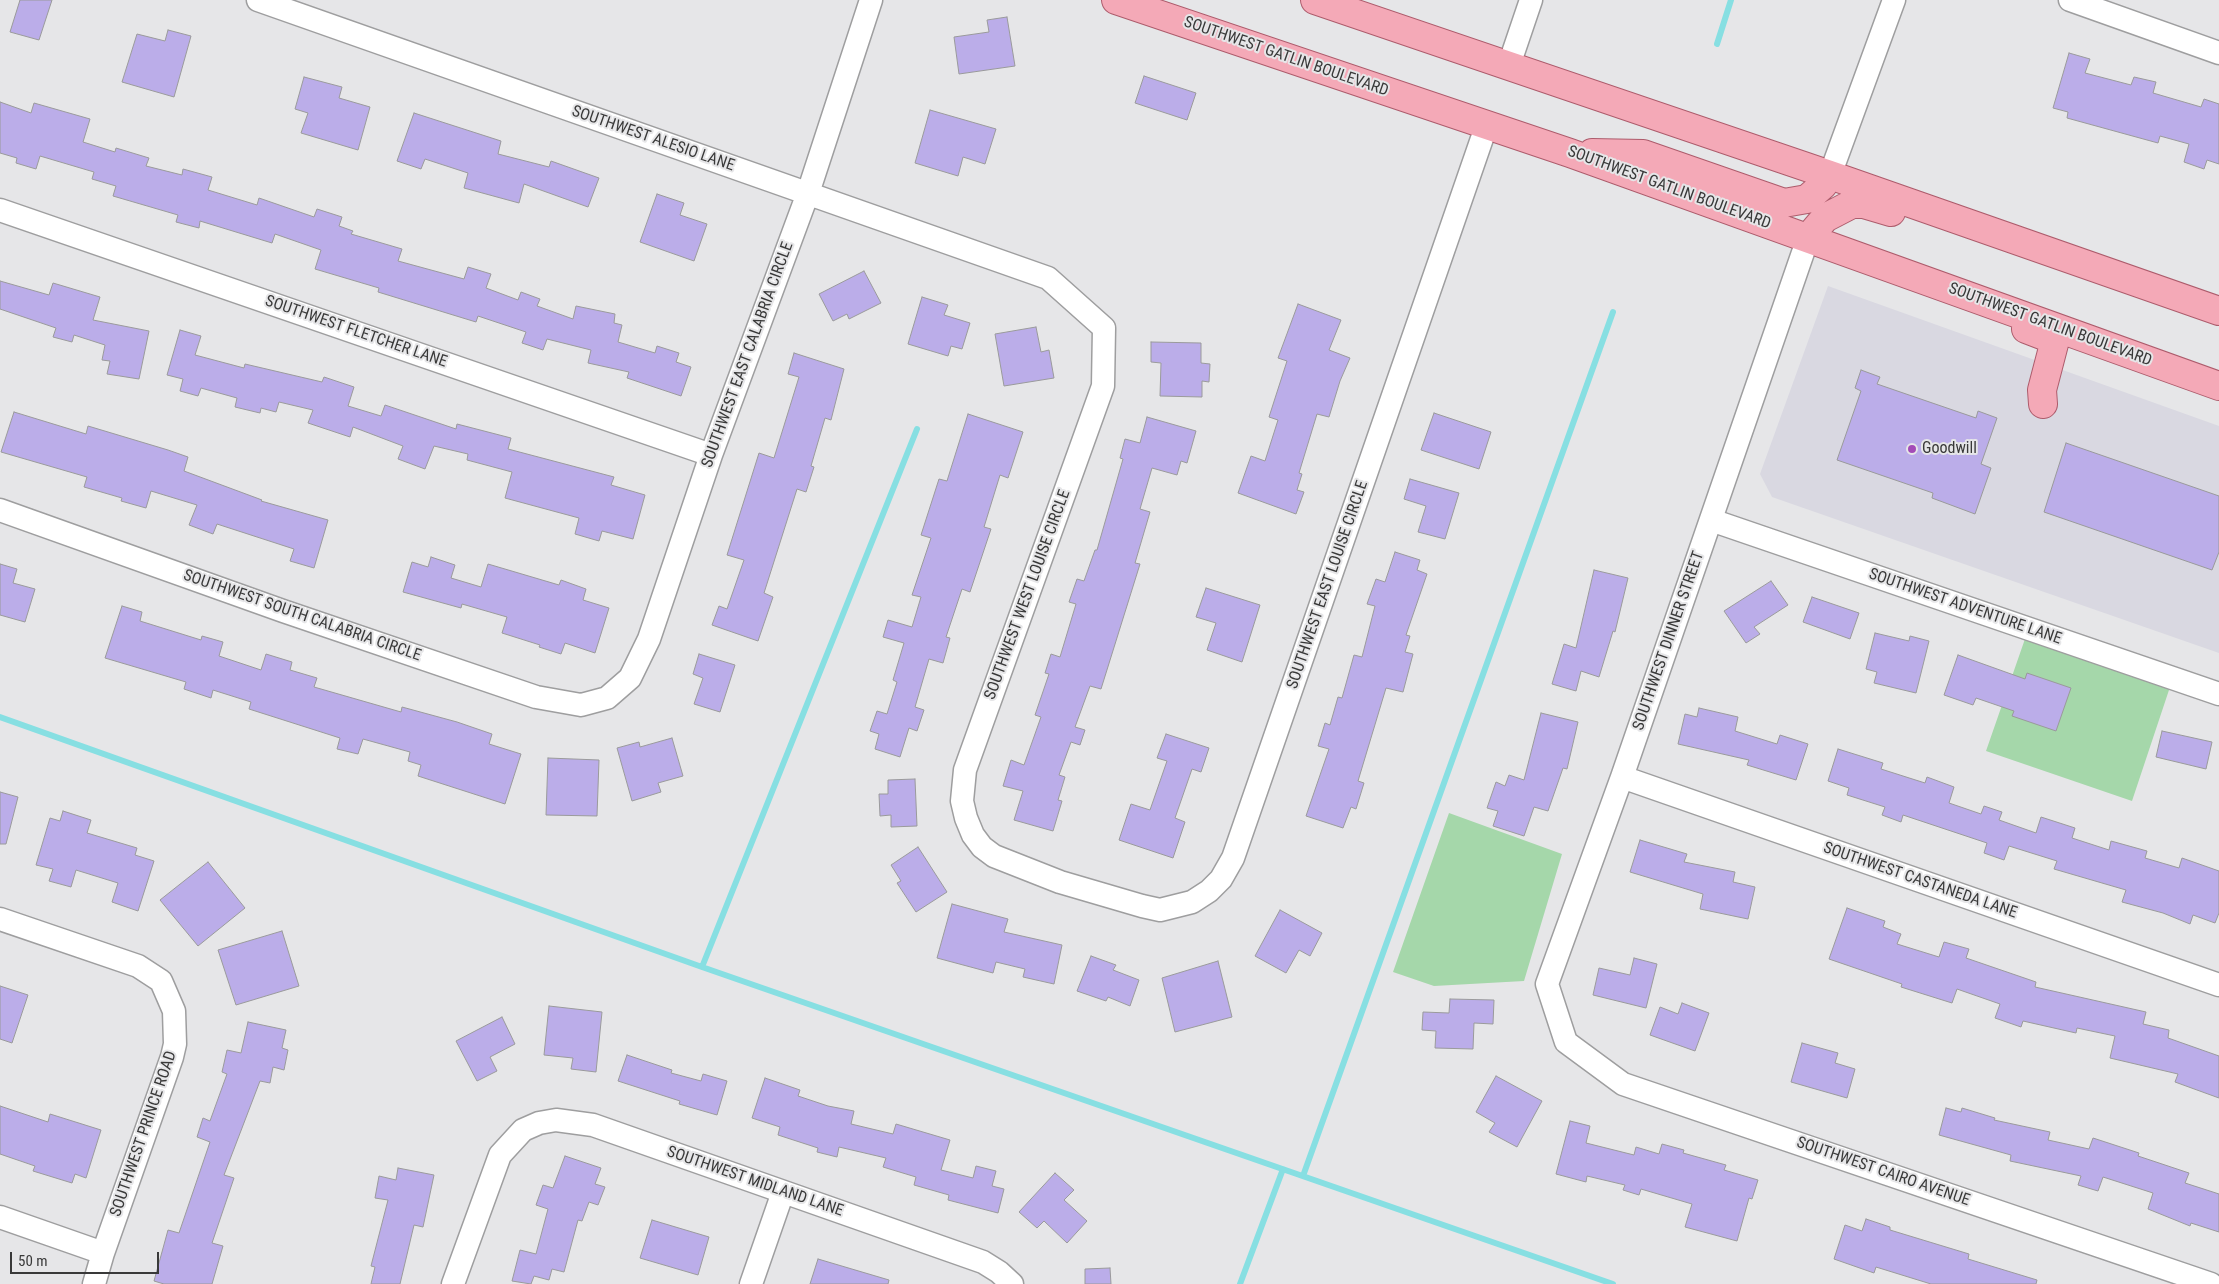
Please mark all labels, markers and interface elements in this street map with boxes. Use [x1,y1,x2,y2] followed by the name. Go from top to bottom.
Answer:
[1181,13,1391,101] street label: SOUTHWEST GATLIN BOULEVARD
[569,102,737,176] street label: SOUTHWEST ALESIO LANE
[1565,142,1773,234] street label: SOUTHWEST GATLIN BOULEVARD
[698,240,798,470] street label: SOUTHWEST EAST CALABRIA CIRCLE
[1946,279,2154,371] street label: SOUTHWEST GATLIN BOULEVARD
[263,292,449,372] street label: SOUTHWEST FLETCHER LANE
[1922,439,1977,459] place label: Goodwill
[1906,443,1918,455] marker: Goodwill
[1283,478,1373,692] street label: SOUTHWEST EAST LOUISE CIRCLE
[981,487,1075,703] street label: SOUTHWEST WEST LOUISE CIRCLE
[1629,549,1709,733] street label: SOUTHWEST DINNER STREET
[1866,565,2064,649] street label: SOUTHWEST ADVENTURE LANE
[181,566,423,666] street label: SOUTHWEST SOUTH CALABRIA CIRCLE
[1821,839,2019,923] street label: SOUTHWEST CASTANEDA LANE
[107,1049,181,1219] street label: SOUTHWEST PRINCE ROAD
[1794,1133,1972,1211] street label: SOUTHWEST CAIRO AVENUE
[664,1143,846,1221] street label: SOUTHWEST MIDLAND LANE
[12,1242,161,1274] scale bar
[18,1252,48,1270] text: 50 m

